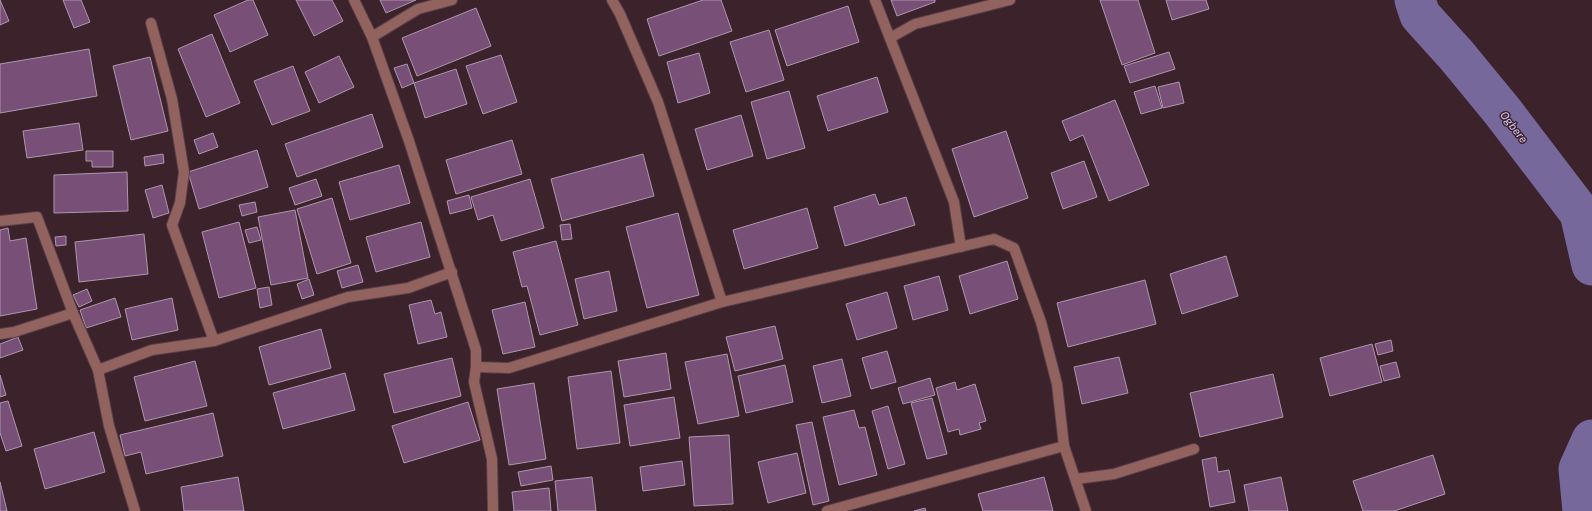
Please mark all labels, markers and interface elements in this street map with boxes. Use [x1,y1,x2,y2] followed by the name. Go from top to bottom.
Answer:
[1498,109,1530,145] water label: Ogbere

